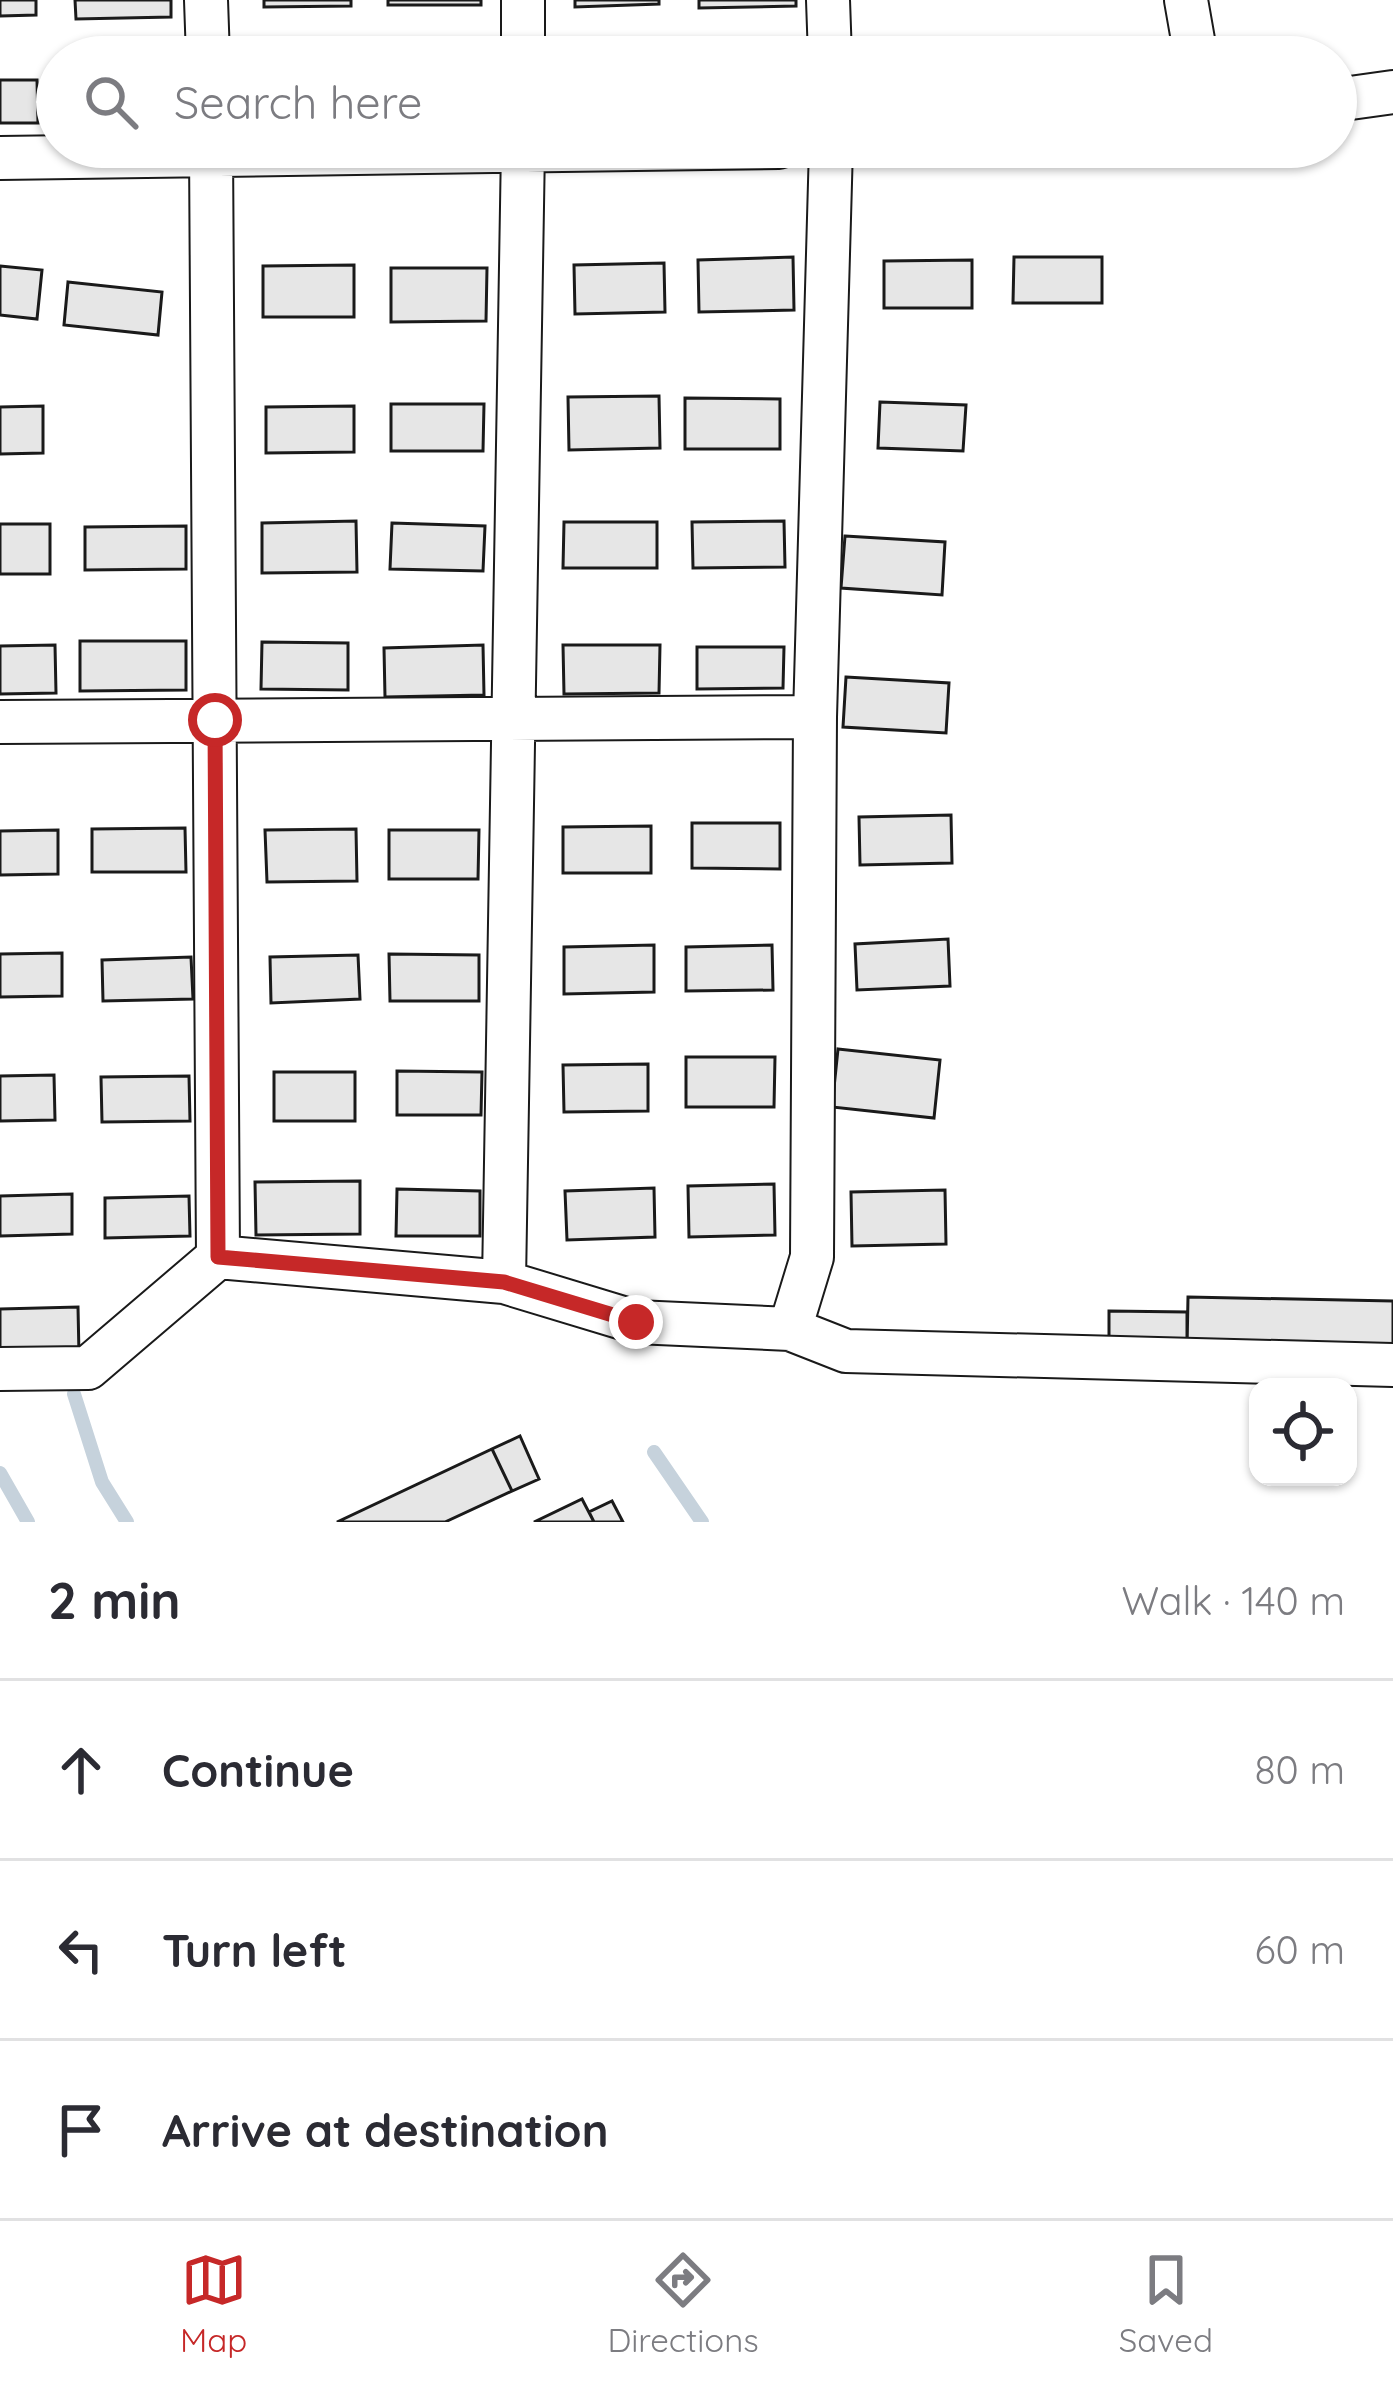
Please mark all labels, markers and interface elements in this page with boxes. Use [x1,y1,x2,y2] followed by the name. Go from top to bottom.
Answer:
[36,36,1357,168] search box
[78,69,144,135] icon: search
[174,74,422,130] text: Search here
[188,693,242,747] route start
[609,1295,663,1349] route end
[1249,1378,1357,1486] map controls
[1249,1378,1357,1486] button: locate
[48,1568,181,1632] text: 2 min
[1121,1576,1345,1625] text: Walk · 140 m
[48,1737,114,1803] icon: ahead
[162,1742,354,1798] text: Continue
[1255,1745,1345,1794] text: 80 m
[48,1917,114,1983] icon: left
[162,1922,347,1978] text: Turn left
[1255,1925,1345,1974] text: 60 m
[48,2097,114,2163] icon: arrive
[162,2102,608,2158] text: Arrive at destination
[180,2247,247,2360] tab: Map
[607,2247,759,2360] tab: Directions
[1119,2247,1213,2360] tab: Saved

